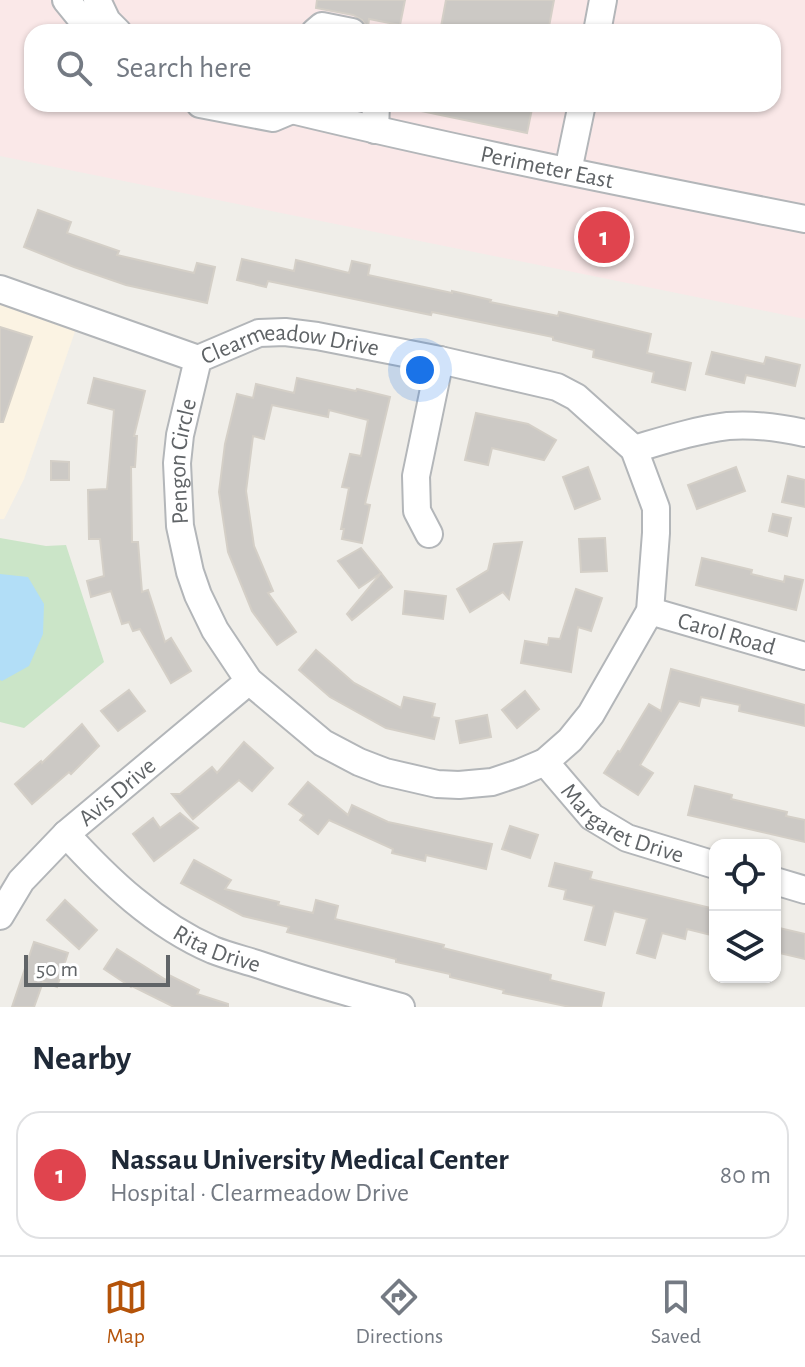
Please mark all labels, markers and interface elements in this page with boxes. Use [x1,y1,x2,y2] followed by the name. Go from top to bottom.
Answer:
[24,24,781,112] search box
[52,46,96,90] icon: search
[116,53,252,83] text: Search here
[478,142,616,193] street label: Perimeter East
[578,207,630,267] pin: 1
[198,321,381,369] street label: Clearmeadow Drive
[400,350,440,390] your location
[166,396,201,525] street label: Pengon Circle
[675,609,778,660] street label: Carol Road
[74,754,160,831] street label: Avis Drive
[556,779,686,868] street label: Margaret Drive
[709,839,781,983] map controls
[709,839,781,911] button: locate
[709,911,781,983] button: layers
[169,921,263,977] street label: Rita Drive
[24,951,170,987] scale bar
[36,958,78,980] text: 50 m
[32,1042,131,1076] text: Nearby
[110,1145,509,1175] text: Nassau University Medical Center
[55,1162,65,1188] text: 1
[720,1162,771,1188] text: 80 m
[110,1180,409,1206] text: Hospital · Clearmeadow Drive
[104,1275,148,1349] tab: Map
[355,1275,443,1349] tab: Directions
[651,1275,701,1349] tab: Saved

